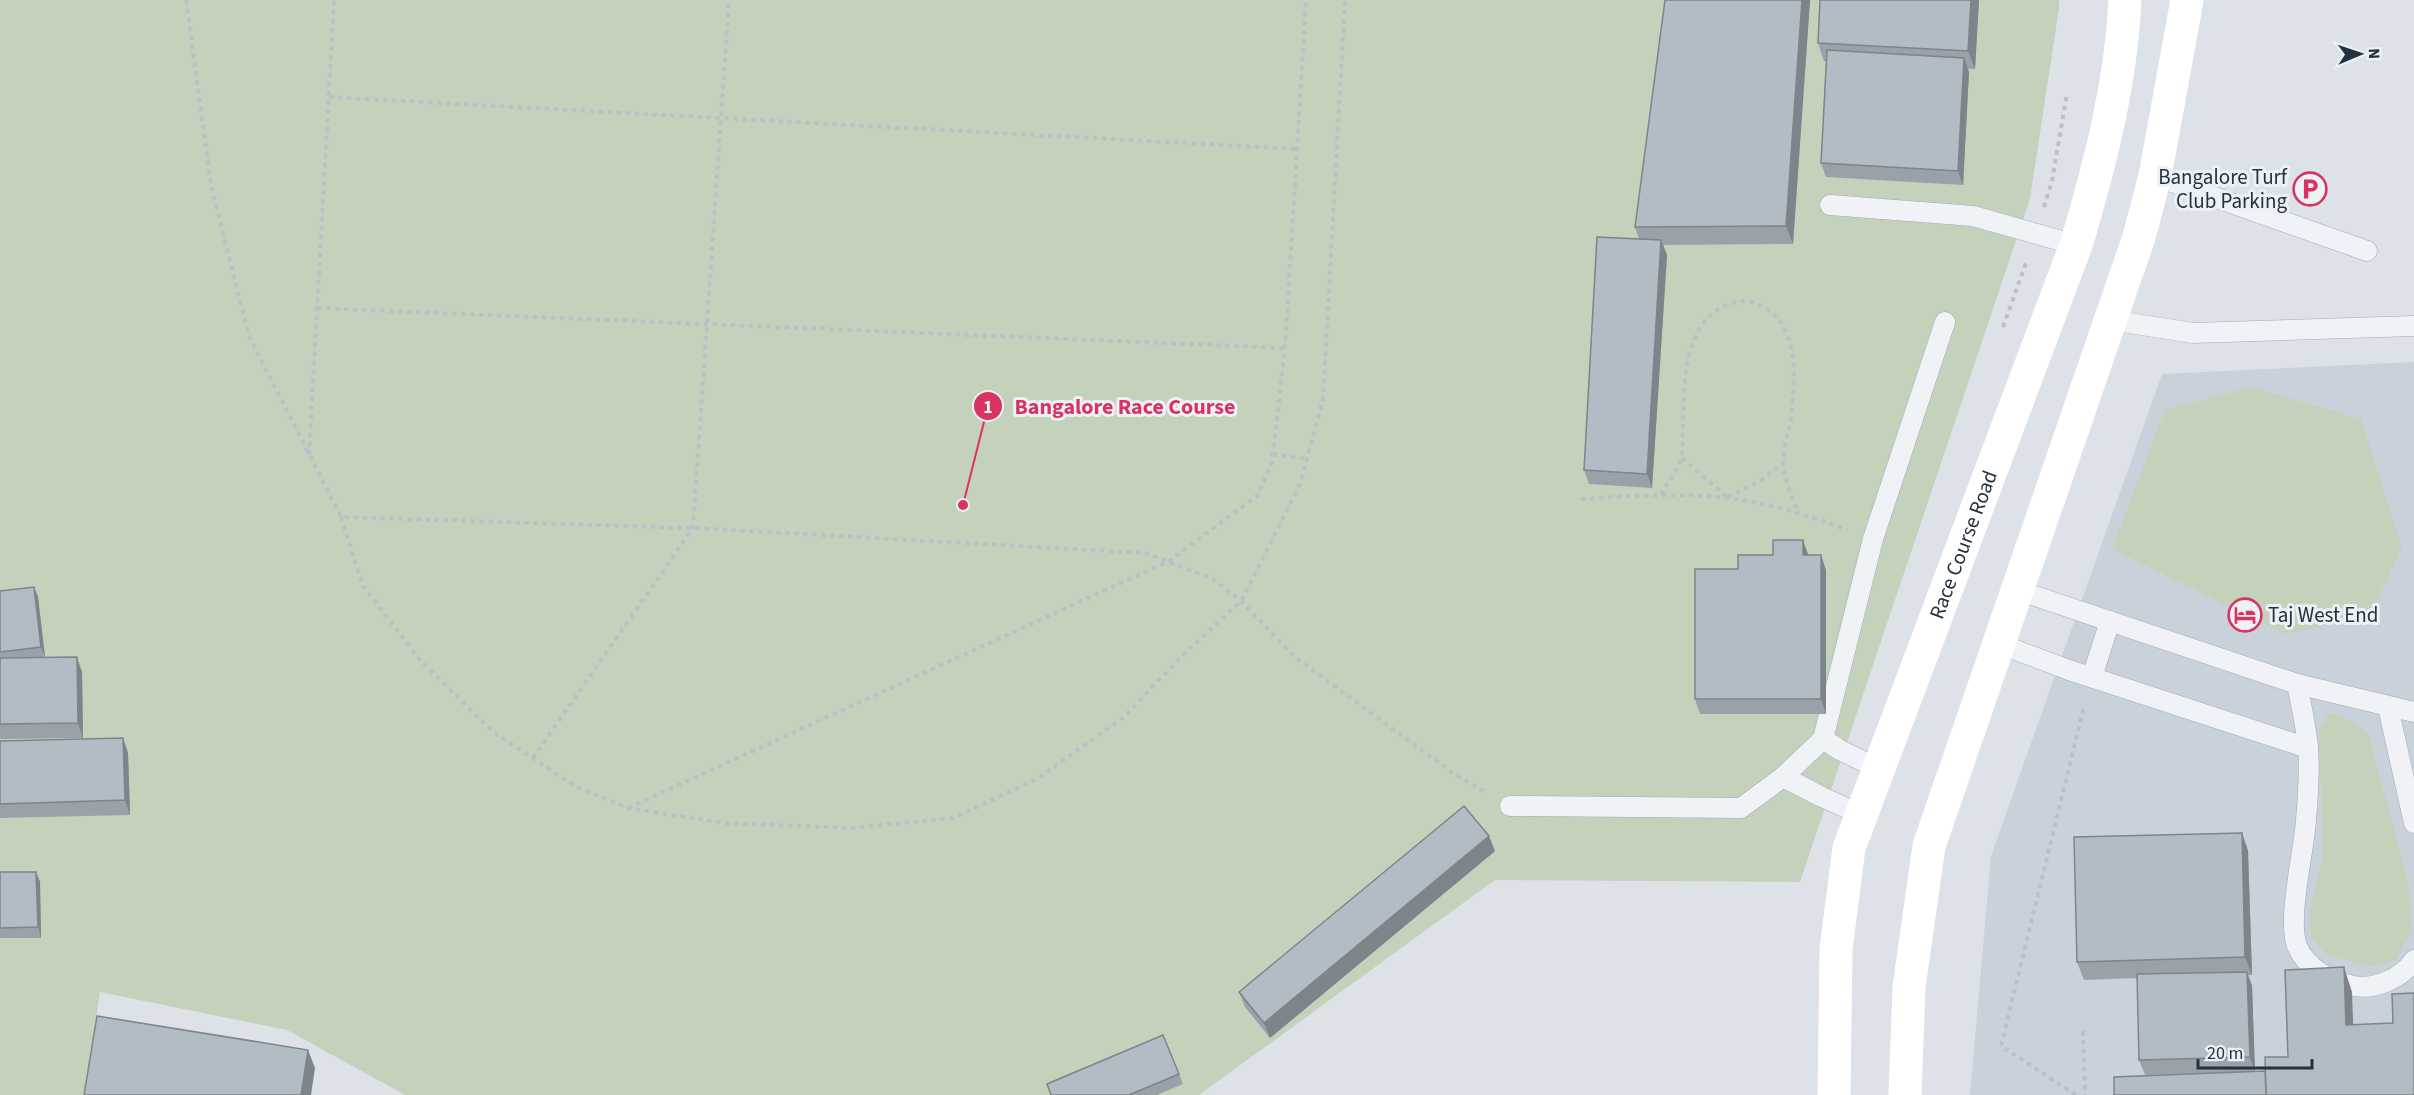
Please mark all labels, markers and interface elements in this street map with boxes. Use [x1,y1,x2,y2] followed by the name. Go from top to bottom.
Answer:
[2330,24,2390,84] north arrow
[2363,48,2385,59] text: N
[2158,162,2288,216] place label: Bangalore Turf Club Parking
[2292,171,2328,207] parking icon: Bangalore Turf Club Parking
[973,386,1248,426] callout: Bangalore Race Course
[1015,391,1235,423] text: Bangalore Race Course
[983,395,993,420] text: 1
[1922,466,2005,623] street label: Race Course Road
[2227,597,2263,633] hotel icon: Taj West End
[2268,600,2379,630] place label: Taj West End
[2198,1032,2312,1070] scale bar
[2207,1041,2243,1066] text: 20 m

